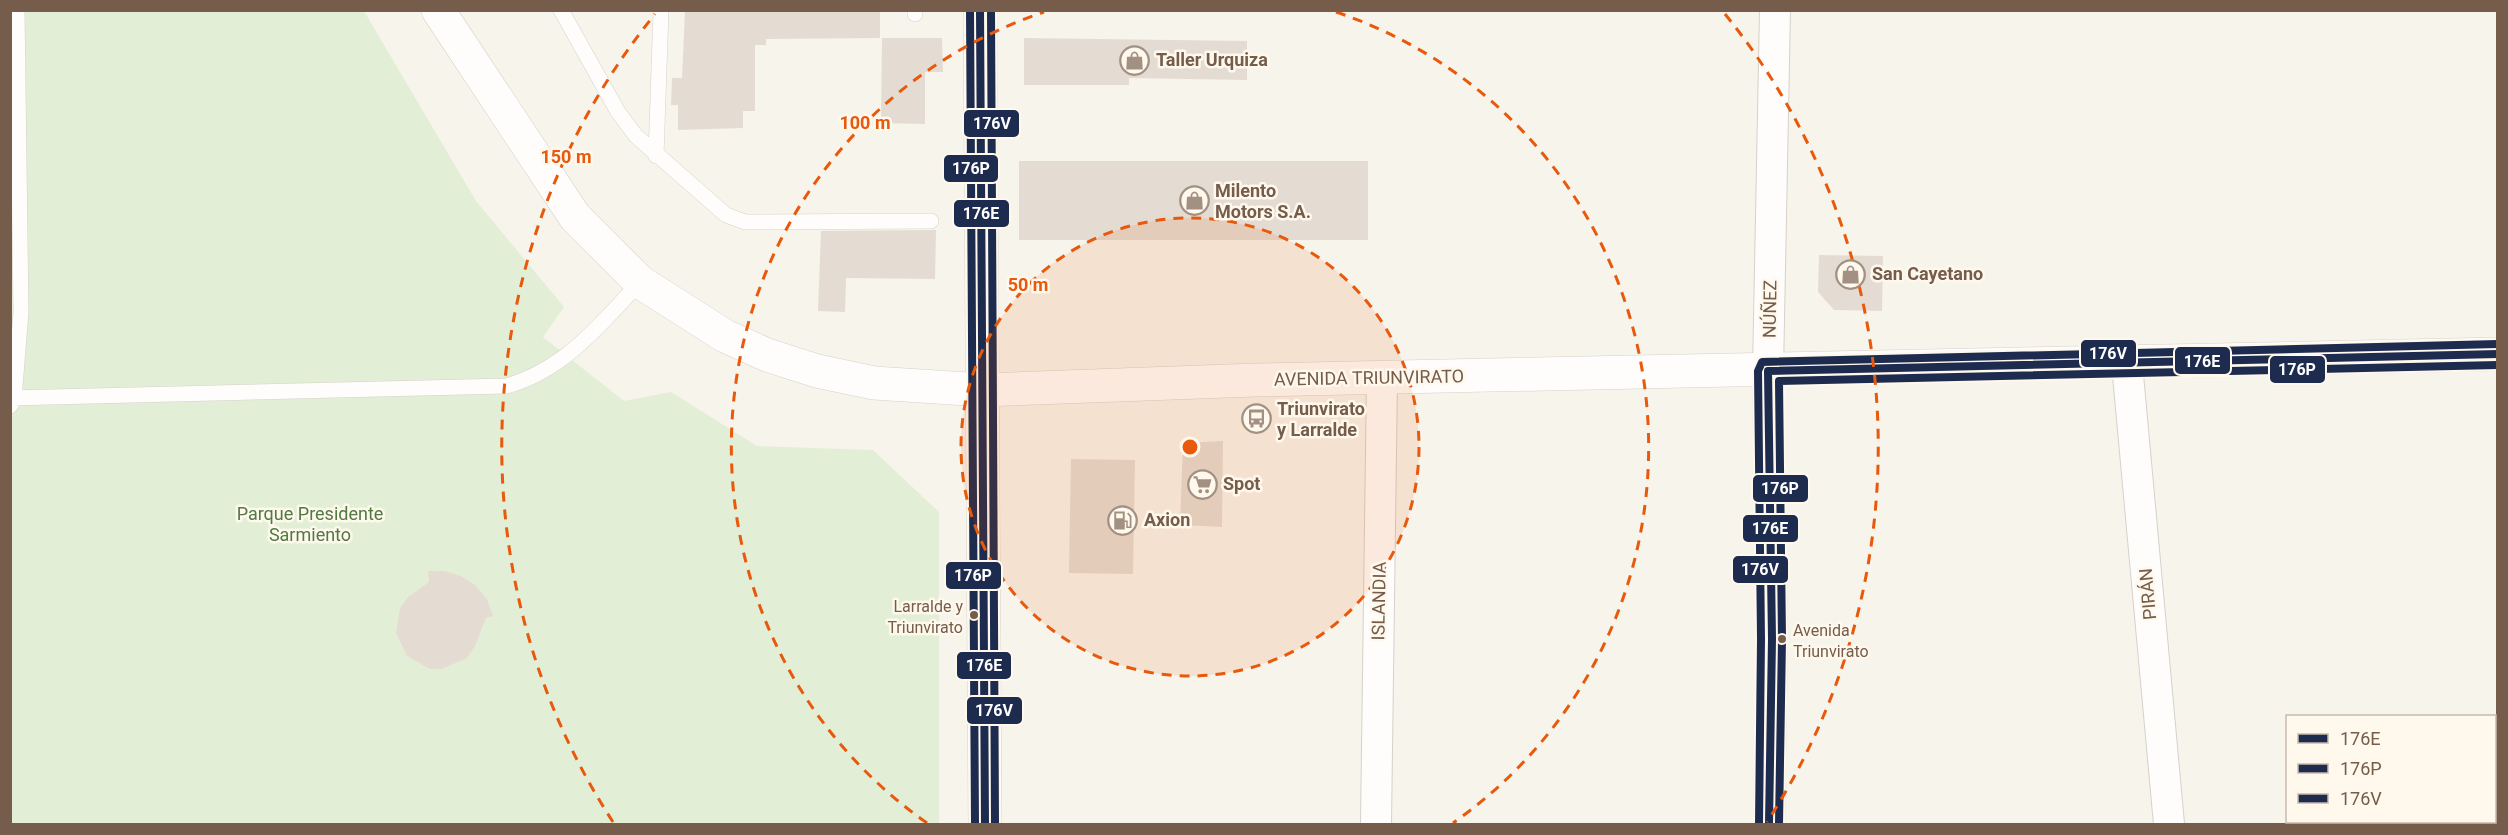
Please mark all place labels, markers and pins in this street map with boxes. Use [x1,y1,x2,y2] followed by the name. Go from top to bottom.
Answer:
[1119,44,1151,76] shop icon: Taller Urquiza
[1156,49,1268,70] place label: Taller Urquiza
[1215,180,1311,222] place label: Milento Motors S.A.
[1178,185,1210,217] shop icon: Milento Motors S.A.
[1835,258,1867,290] shop icon: San Cayetano
[1872,263,1983,284] place label: San Cayetano
[1277,398,1365,440] place label: Triunvirato y Larralde
[1240,403,1272,435] bus stop icon: Triunvirato y Larralde
[1180,437,1200,457] centre of rings
[1186,468,1218,500] supermarket icon: Spot
[1223,473,1260,494] place label: Spot
[1107,504,1139,536] fuel station icon: Axion
[1144,509,1190,530] place label: Axion
[887,597,963,637] place label: Larralde y Triunvirato
[968,609,980,621] marker: Larralde y Triunvirato
[1793,621,1869,661] place label: Avenida Triunvirato
[1776,633,1788,645] marker: Avenida Triunvirato

